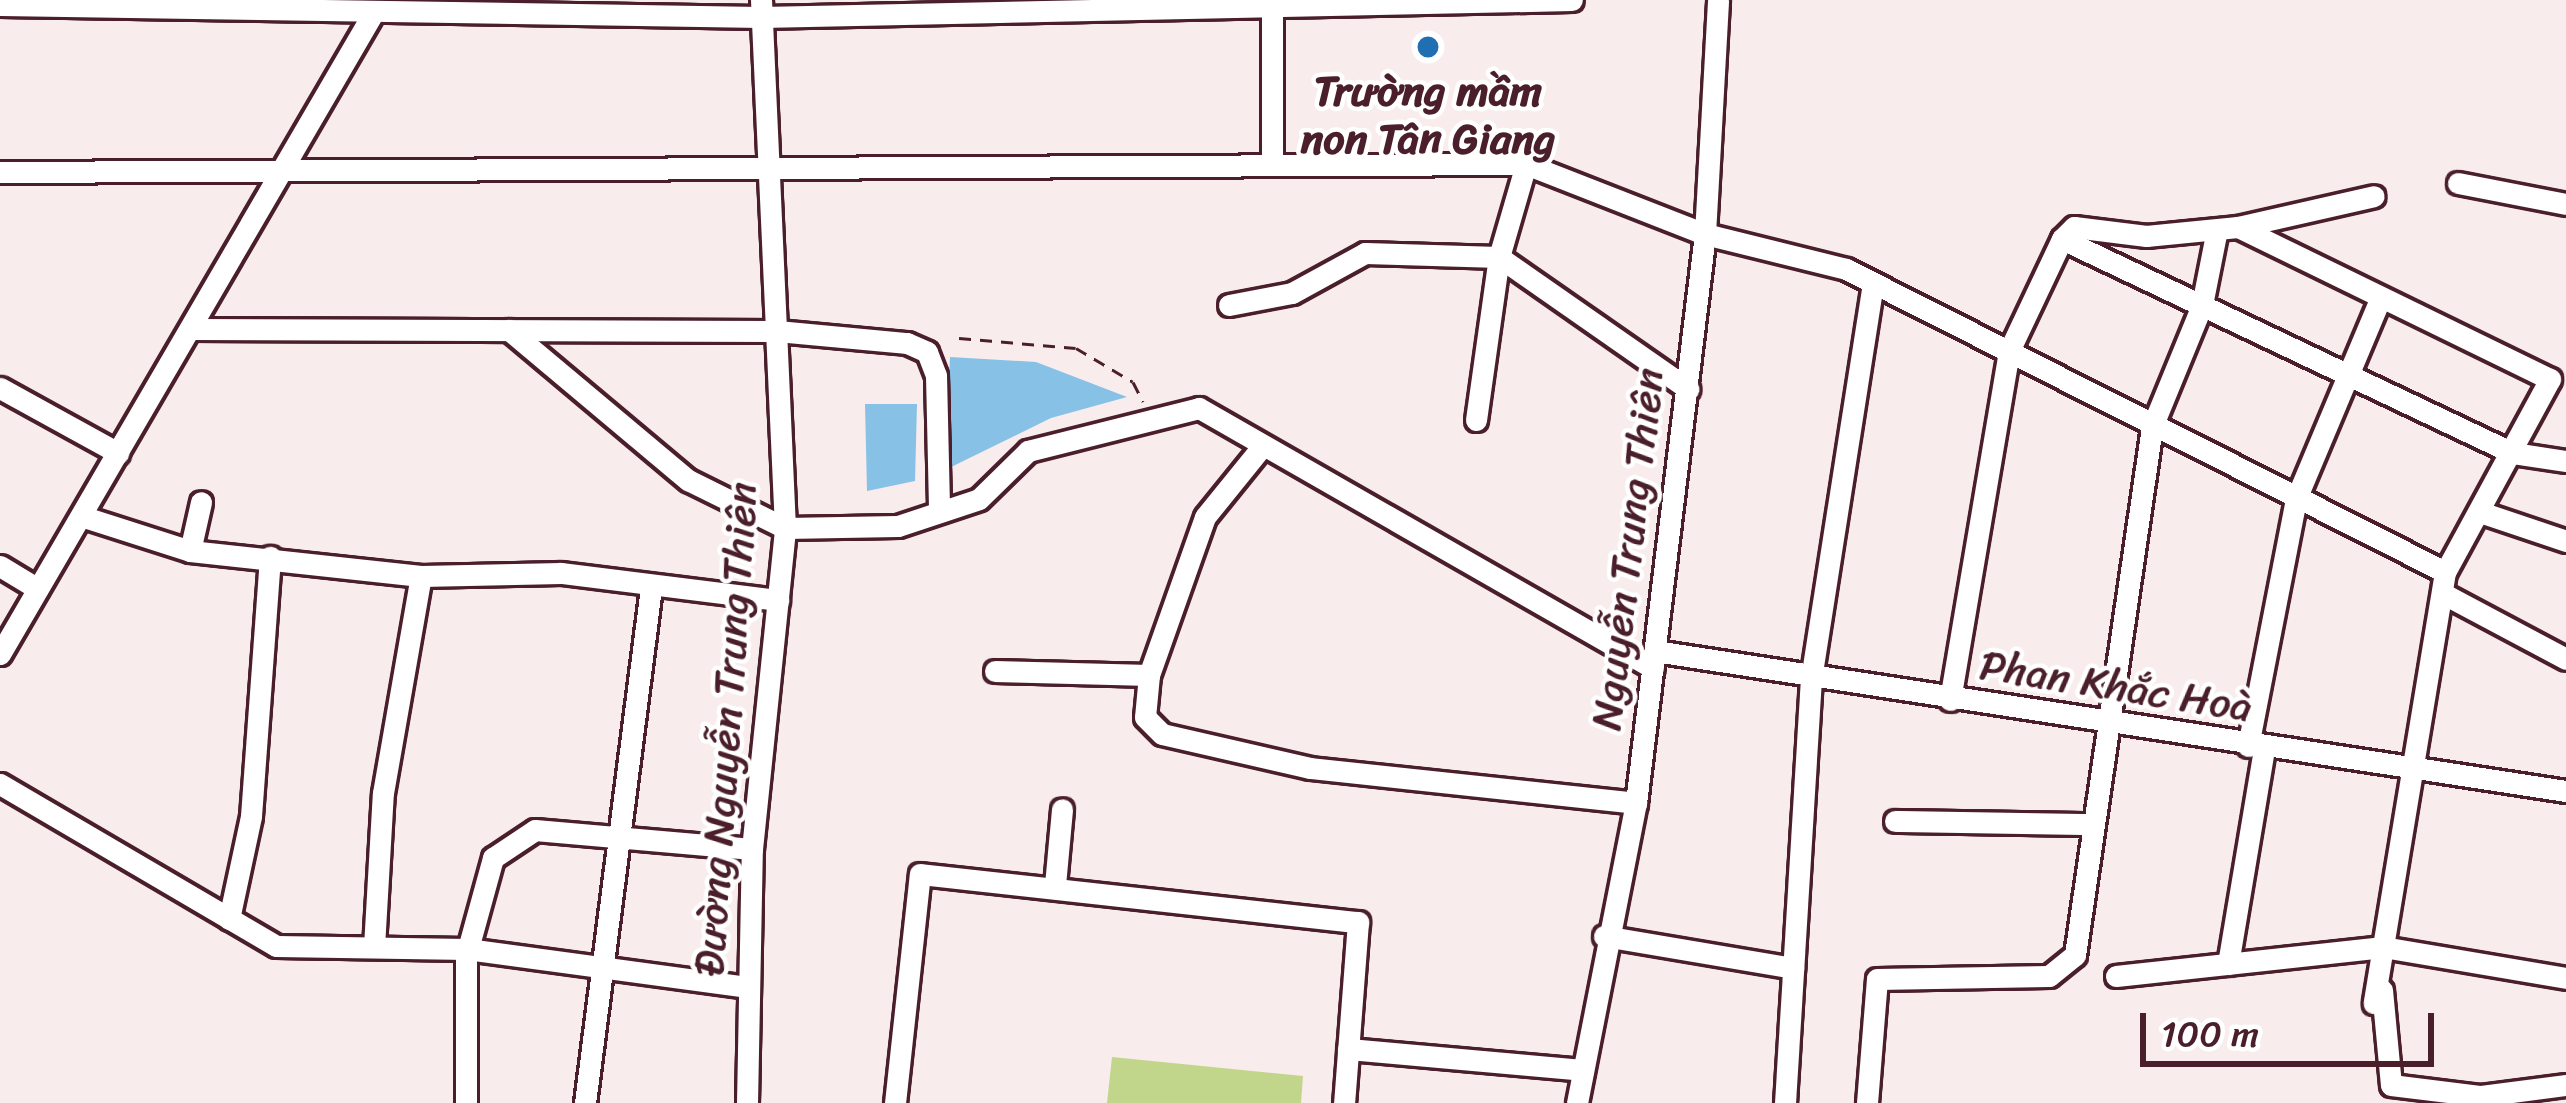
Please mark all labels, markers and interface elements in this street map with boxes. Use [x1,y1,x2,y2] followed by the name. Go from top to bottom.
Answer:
[1415,34,1441,60] marker: Trường mầm non Tân Giang
[1301,66,1555,164] place label: Trường mầm non Tân Giang
[1581,365,1675,733] street label: Nguyễn Trung Thiên
[684,480,768,978] street label: Đường Nguyễn Trung Thiên
[1976,640,2256,732] street label: Phan Khắc Hoà
[2146,989,2440,1063] scale bar
[2161,1002,2259,1066] text: 100 m

